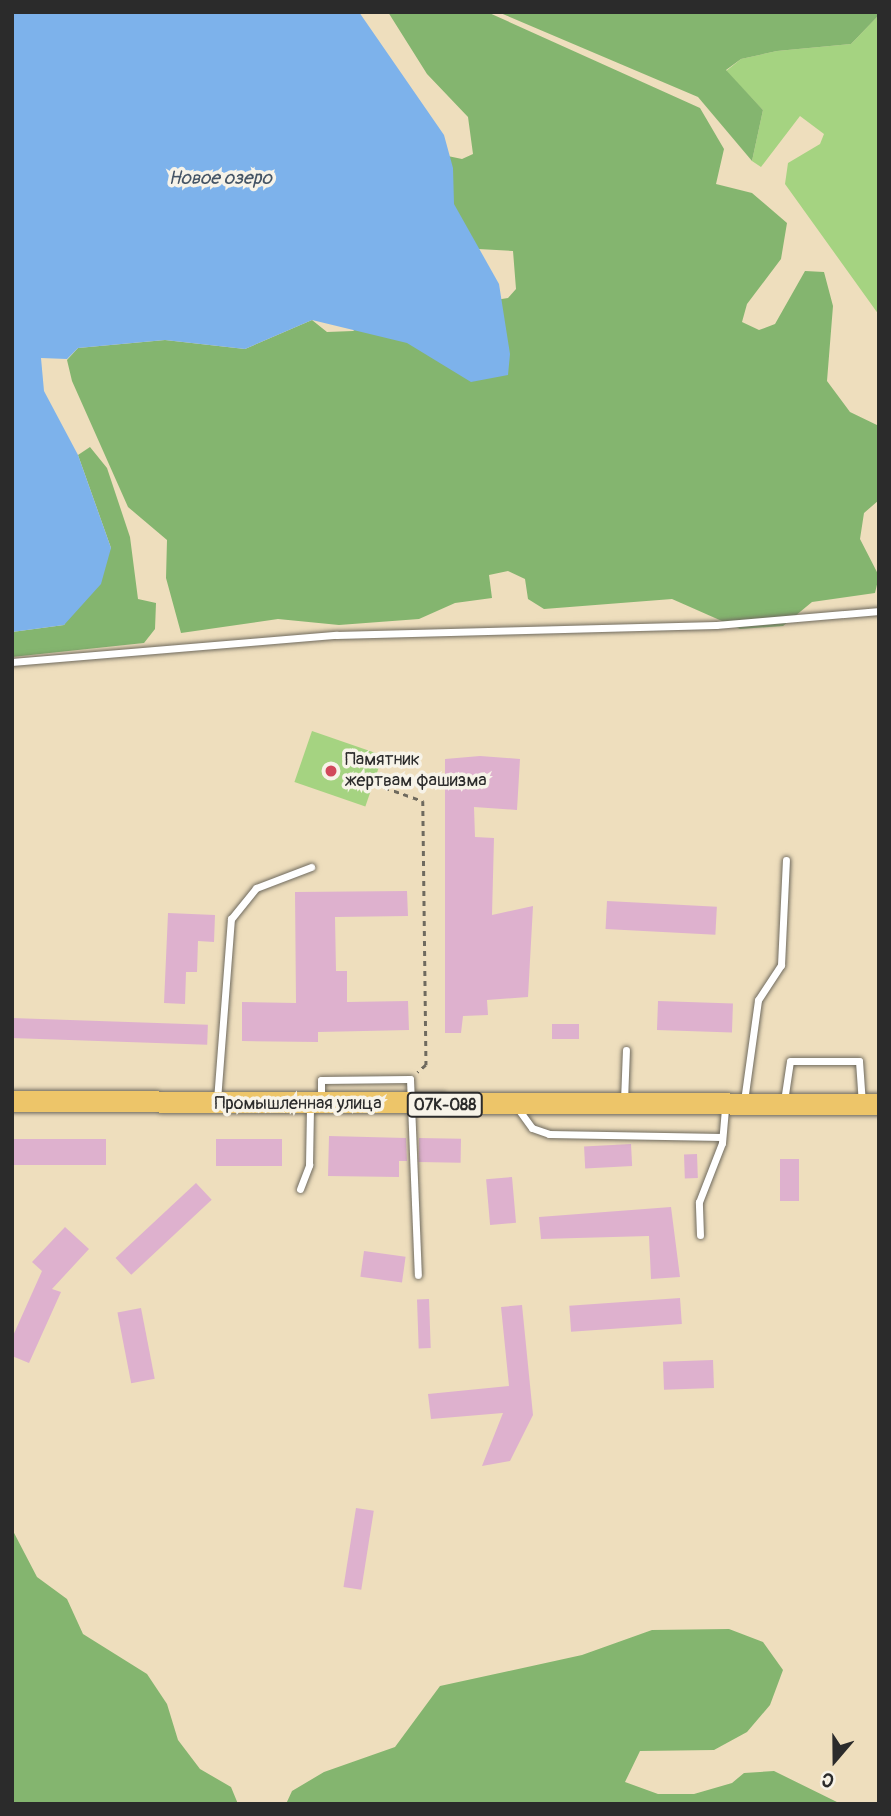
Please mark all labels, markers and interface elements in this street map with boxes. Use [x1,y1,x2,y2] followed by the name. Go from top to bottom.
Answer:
[168,168,272,190] water label: Новое озеро
[345,750,487,792] place label: Памятник жертвам фашизма
[323,763,339,779] marker: Памятник жертвам фашизма
[406,1092,484,1118] road number: 07К-088
[214,1093,382,1115] street label: Промышленная улица
[800,1725,870,1795] north arrow
[818,1766,837,1793] text: С

